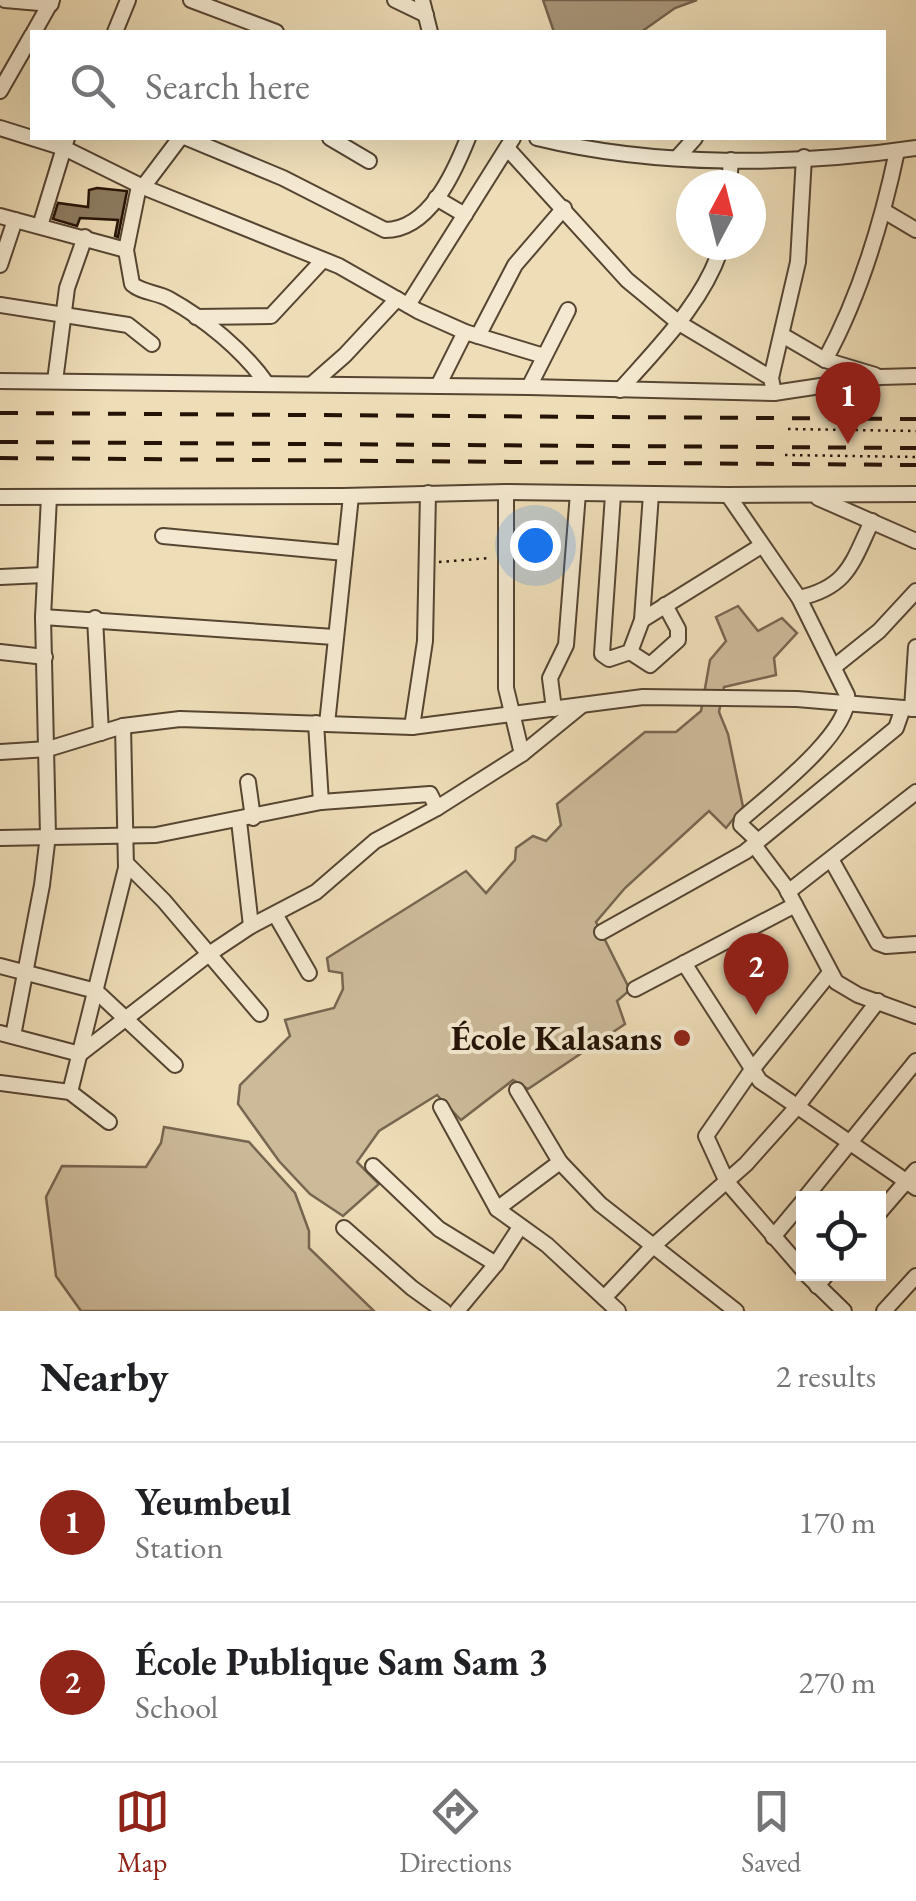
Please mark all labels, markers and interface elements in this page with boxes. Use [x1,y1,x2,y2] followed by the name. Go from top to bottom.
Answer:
[30,30,886,140] search box
[65,58,120,113] icon: search
[145,61,310,110] text: Search here
[676,170,766,260] north arrow
[816,362,880,444] pin: 1
[510,520,561,571] your location
[724,932,788,1015] pin: 2
[451,1015,662,1060] place label: École Kalasans
[671,1027,693,1049] marker: École Kalasans
[796,1191,886,1281] map controls
[796,1191,886,1281] button: locate
[40,1349,169,1404] text: Nearby
[776,1355,876,1397] text: 2 results
[135,1477,291,1526] text: Yeumbeul
[64,1501,81,1543] text: 1
[799,1501,876,1543] text: 170 m
[135,1526,223,1568] text: Station
[135,1637,548,1686] text: École Publique Sam Sam 3
[64,1661,81,1703] text: 2
[799,1661,876,1703] text: 270 m
[135,1686,218,1728] text: School
[115,1784,170,1880] tab: Map
[399,1784,512,1880] tab: Directions
[741,1784,801,1880] tab: Saved

